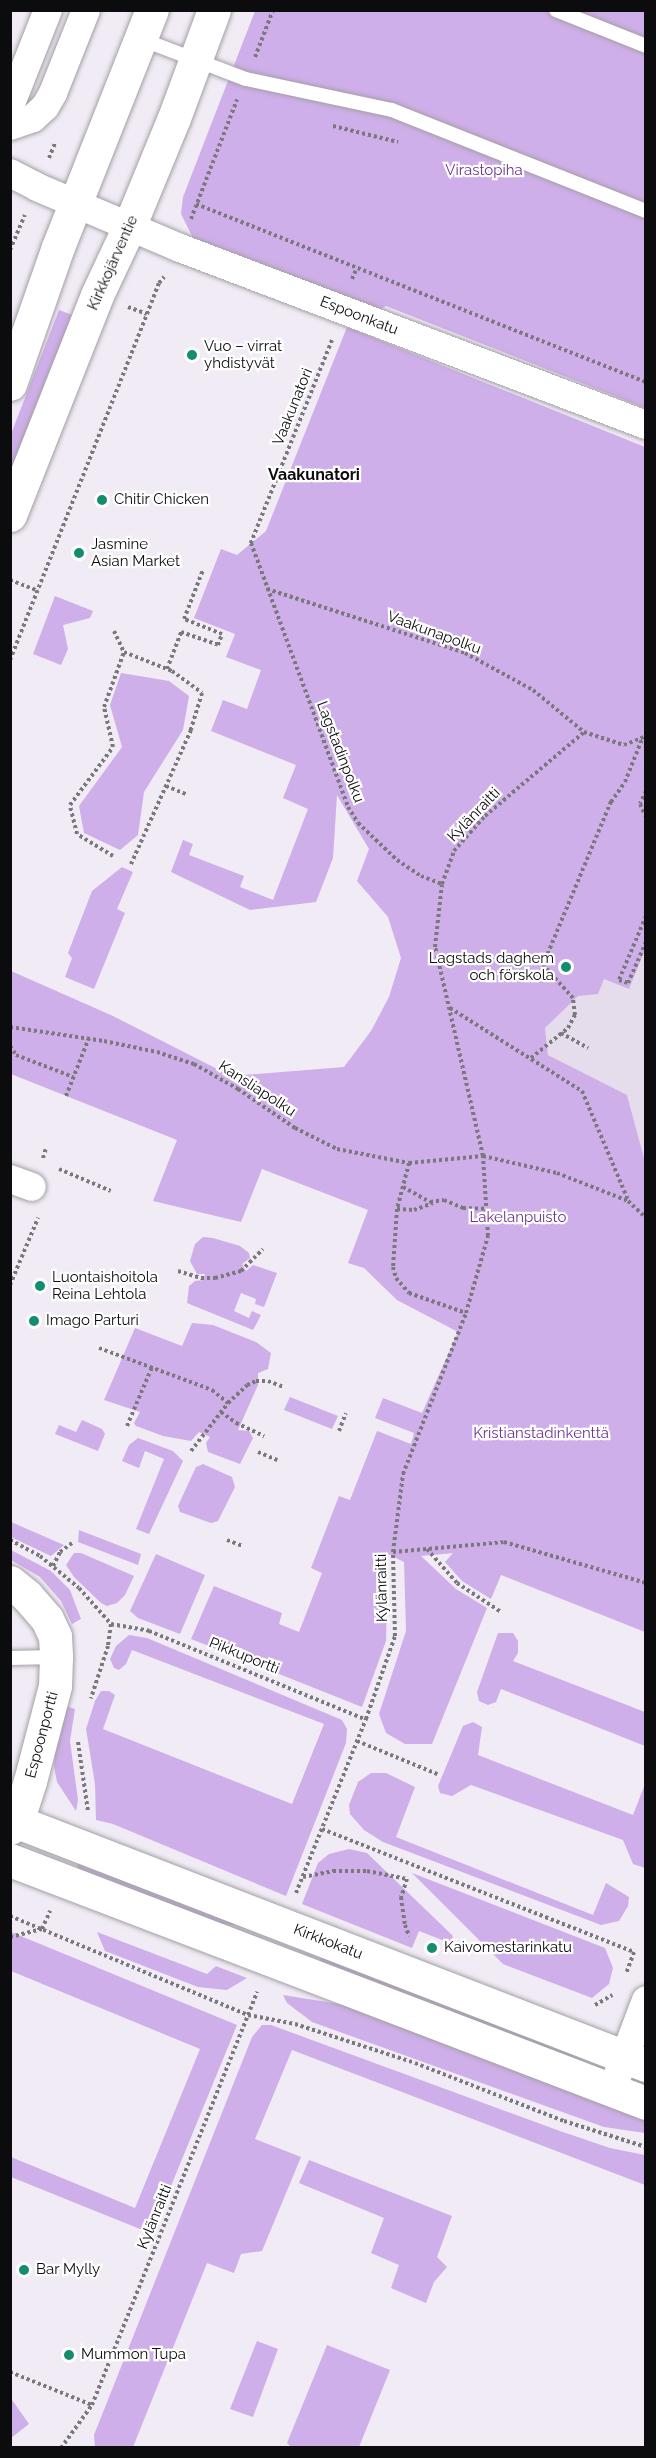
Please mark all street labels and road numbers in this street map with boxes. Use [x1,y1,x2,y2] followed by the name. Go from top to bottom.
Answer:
[84,213,142,313] street label: Kirkkojärventie
[317,293,401,339] street label: Espoonkatu
[269,366,317,448] street label: Vaakunatori
[385,608,483,658] street label: Vaakunapolku
[312,699,368,805] street label: Lagstadinpolku
[444,784,504,846] street label: Kylänraitti
[215,1057,299,1121] street label: Kansliapolku
[372,1554,392,1622] street label: Kylänraitti
[206,1634,282,1678] street label: Pikkuportti
[22,1690,62,1780] street label: Espoonportti
[291,1921,365,1963] street label: Kirkkokatu
[134,2182,176,2252] street label: Kylänraitti

